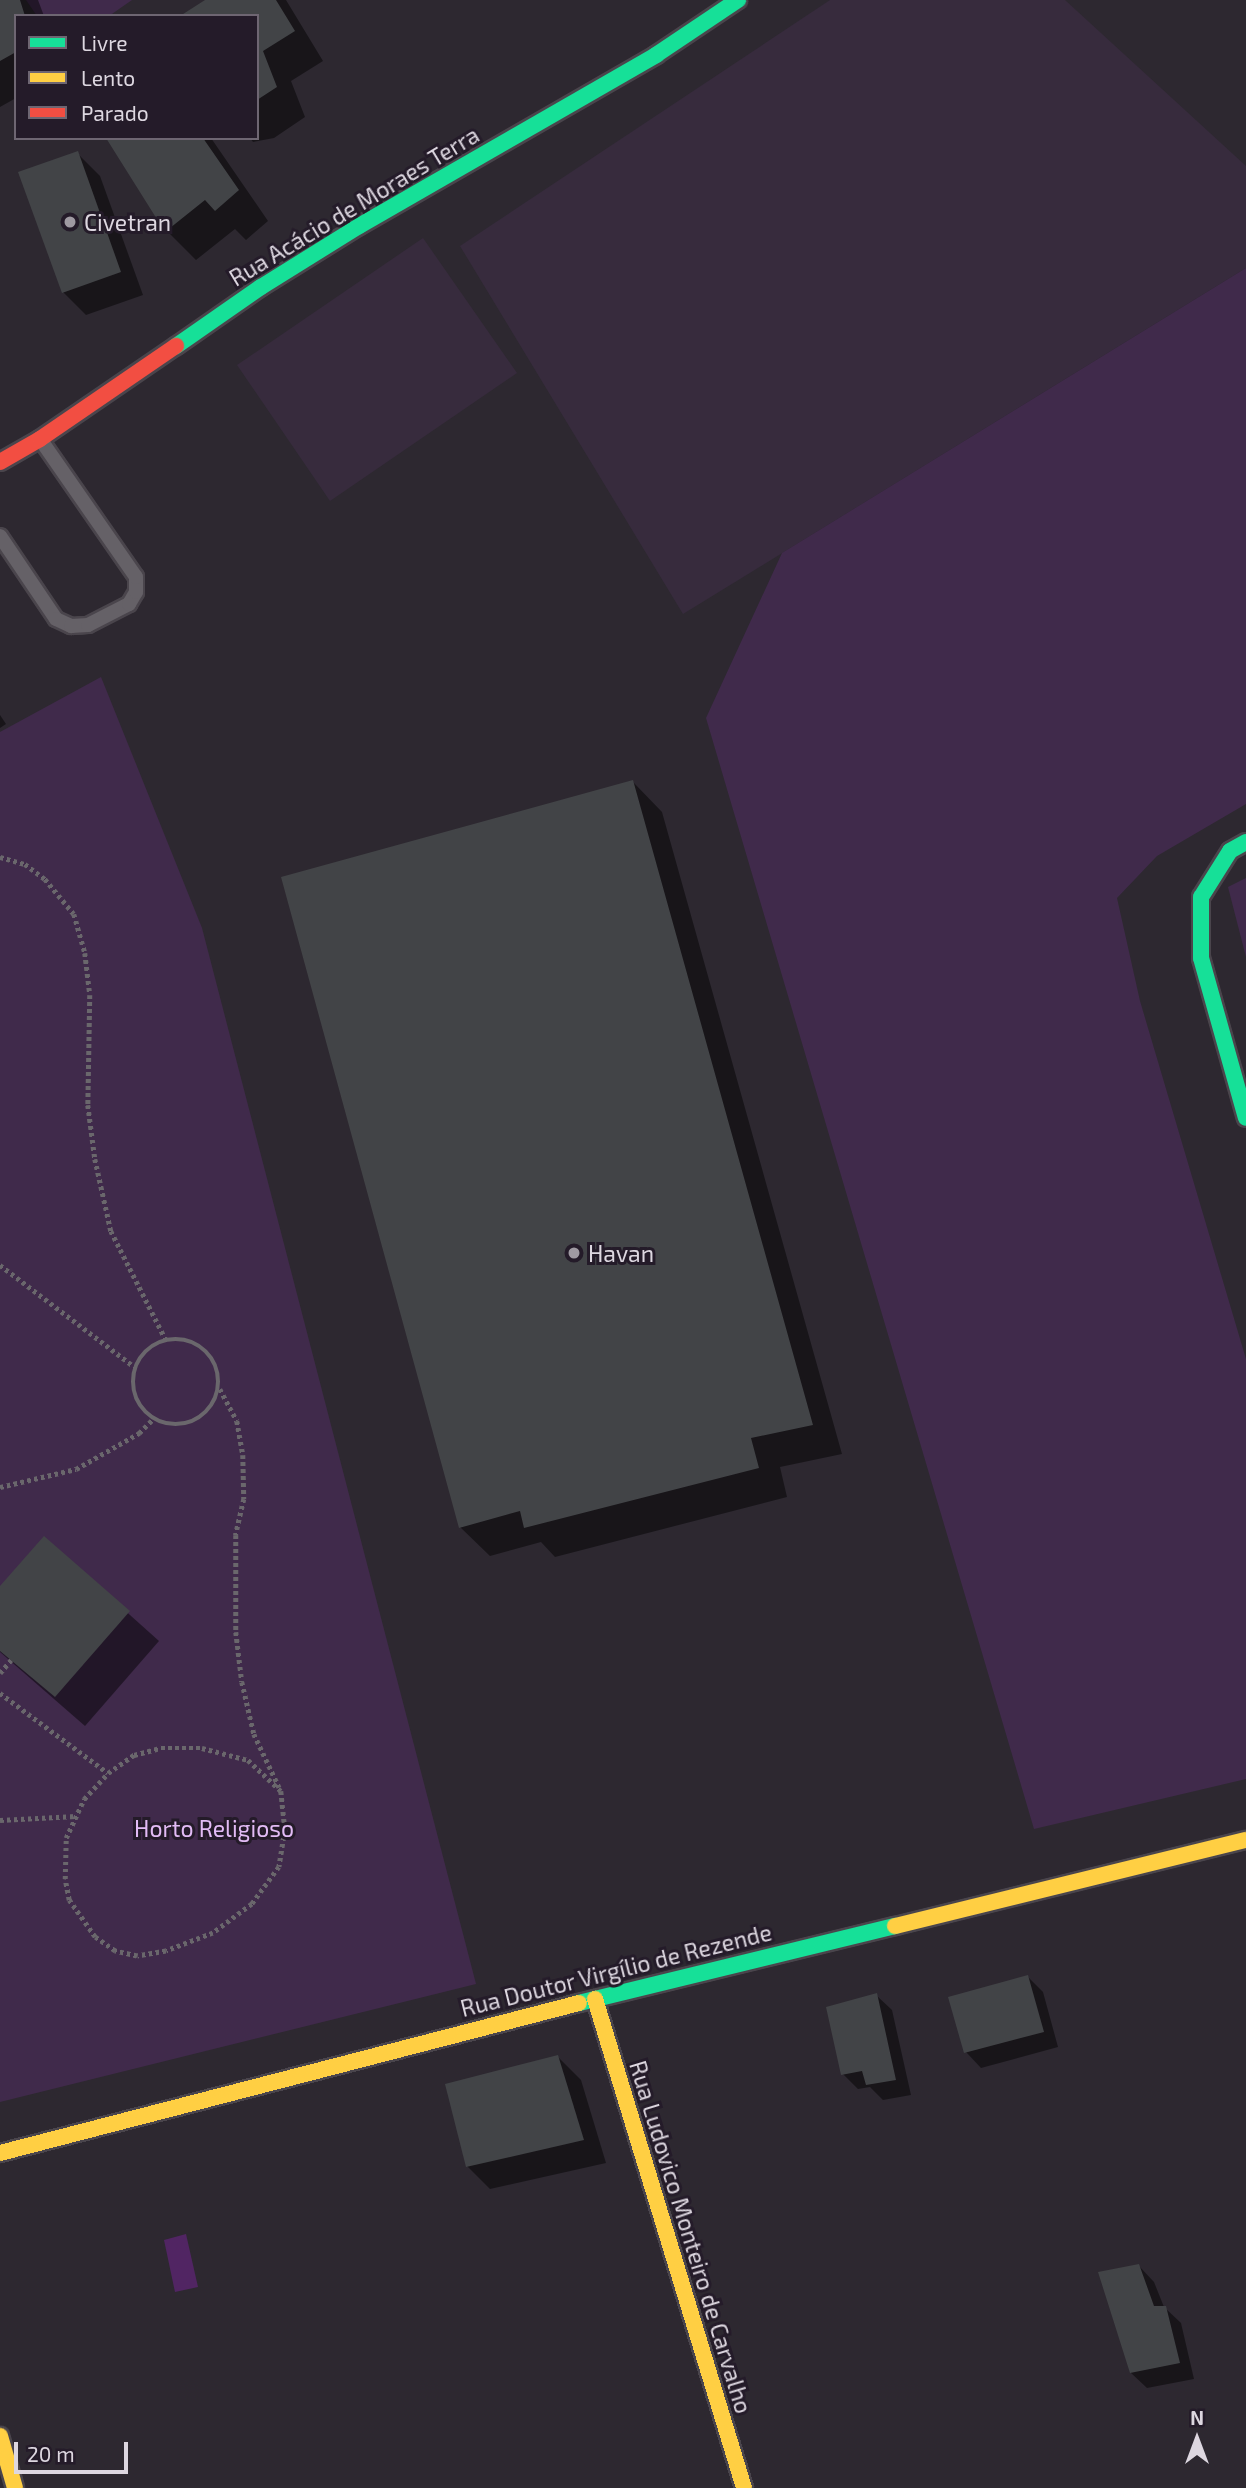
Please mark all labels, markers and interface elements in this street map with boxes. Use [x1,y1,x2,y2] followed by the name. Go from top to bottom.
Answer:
[14,14,259,140] legend
[81,30,128,55] text: Livre
[81,65,135,90] text: Lento
[81,100,149,125] text: Parado
[224,120,484,292] street label: Rua Acácio de Moraes Terra
[84,208,171,236] place label: Civetran
[62,214,78,230] marker: Civetran
[588,1239,654,1267] place label: Havan
[566,1245,582,1261] marker: Havan
[134,1814,294,1842] park label: Horto Religioso
[457,1918,775,2022] street label: Rua Doutor Virgílio de Rezende
[624,2057,758,2417] street label: Rua Ludovico Monteiro de Carvalho
[1162,2404,1232,2474] north arrow
[1190,2406,1204,2429] text: N
[18,2428,131,2472] scale bar
[27,2441,75,2466] text: 20 m

